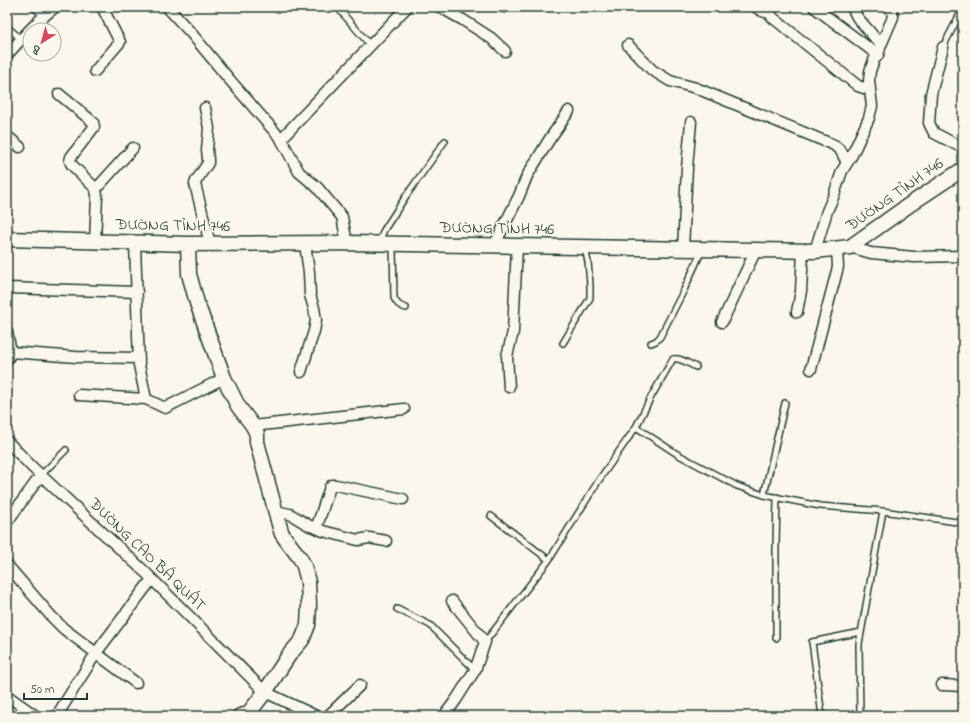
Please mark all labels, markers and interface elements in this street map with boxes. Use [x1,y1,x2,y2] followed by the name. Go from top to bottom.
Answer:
[22,22,62,62] north arrow
[28,40,45,58] text: B
[840,152,949,238] street label: ĐƯỜNG TỈNH 746
[115,213,230,239] street label: ĐƯỜNG TỈNH 746
[439,216,554,242] street label: ĐƯỜNG TỈNH 746
[82,492,211,617] street label: ĐƯỜNG CAO BÁ QUÁT
[24,675,87,701] scale bar
[30,681,54,699] text: 50 m

